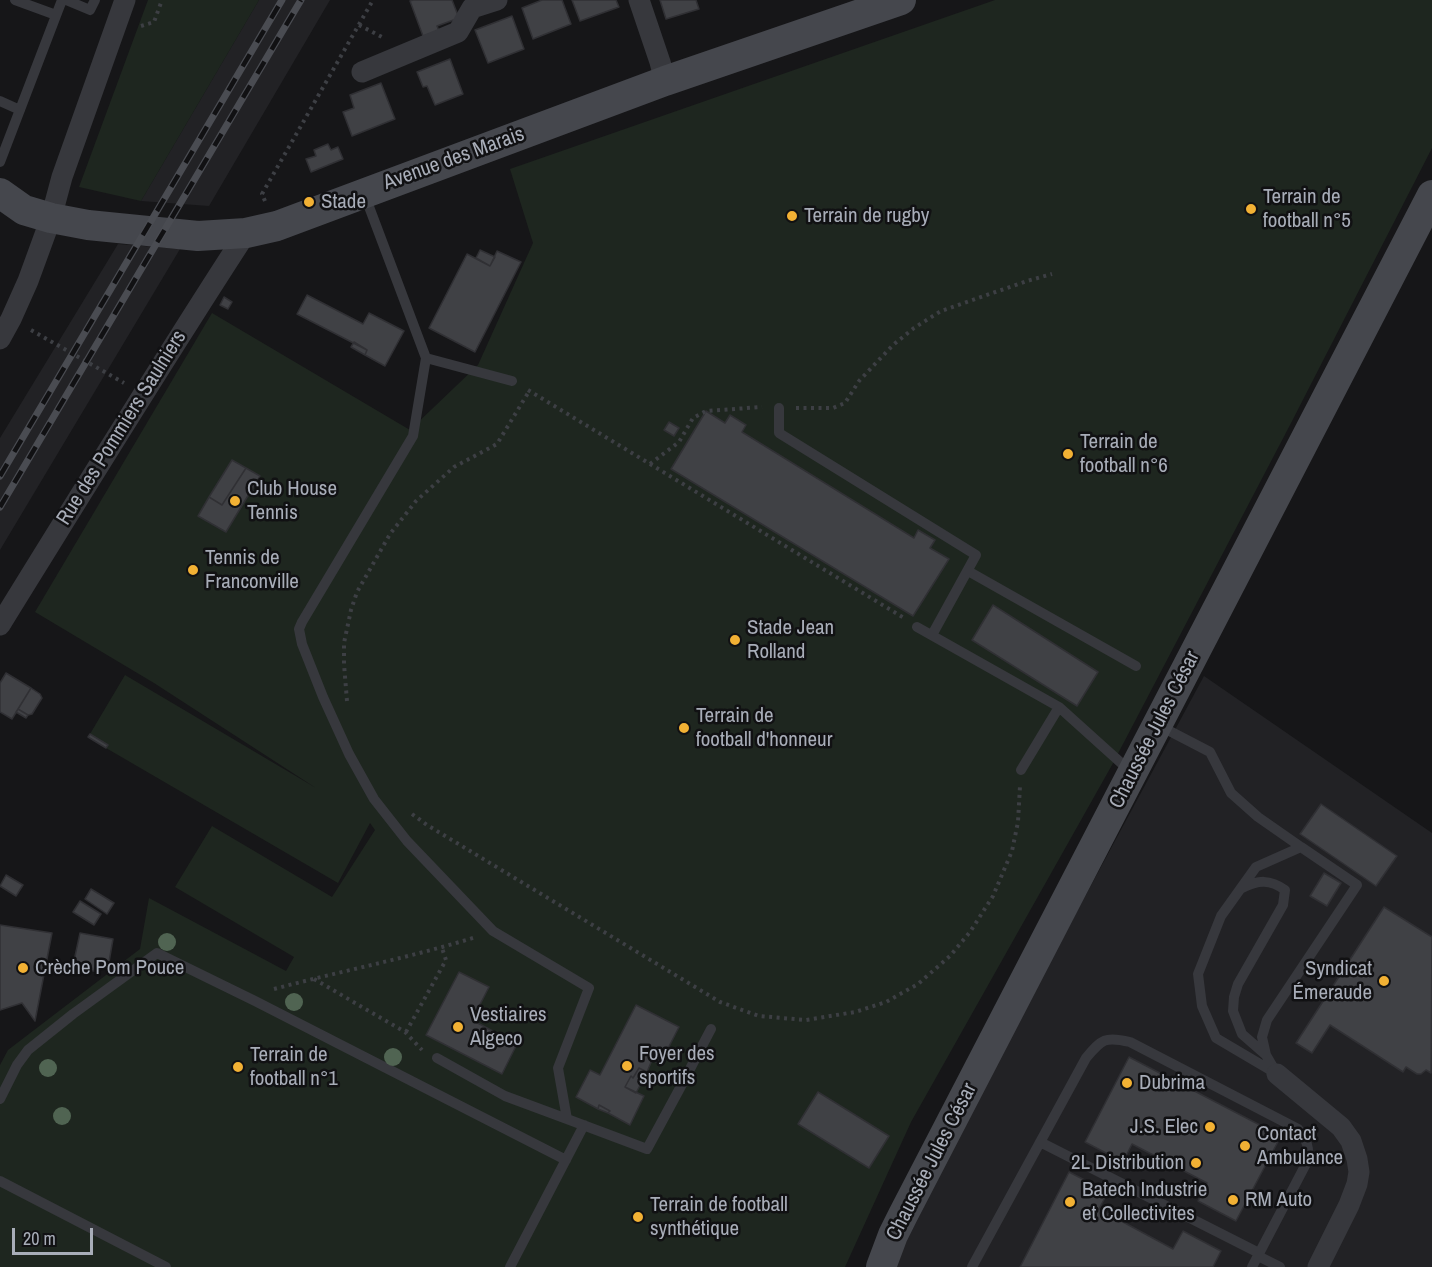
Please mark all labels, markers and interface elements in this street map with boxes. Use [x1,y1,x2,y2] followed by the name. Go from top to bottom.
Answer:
[380,122,528,196] street label: Avenue des Marais
[1263,184,1351,234] place label: Terrain de football n°5
[321,189,366,215] place label: Stade
[302,195,316,209] marker: Stade
[1244,202,1258,216] marker: Terrain de football n°5
[804,203,929,229] place label: Terrain de rugby
[785,209,799,223] marker: Terrain de rugby
[52,326,192,530] street label: Rue des Pommiers Saulniers
[1080,429,1168,479] place label: Terrain de football n°6
[1061,447,1075,461] marker: Terrain de football n°6
[247,476,337,526] place label: Club House Tennis
[228,494,242,508] marker: Club House Tennis
[205,545,299,595] place label: Tennis de Franconville
[186,563,200,577] marker: Tennis de Franconville
[747,615,834,665] place label: Stade Jean Rolland
[728,633,742,647] marker: Stade Jean Rolland
[1104,647,1206,813] street label: Chaussée Jules César
[696,703,832,753] place label: Terrain de football d'honneur
[677,721,691,735] marker: Terrain de football d'honneur
[35,955,184,981] place label: Crèche Pom Pouce
[1293,956,1372,1006] place label: Syndicat Émeraude
[16,961,30,975] marker: Crèche Pom Pouce
[1377,974,1391,988] marker: Syndicat Émeraude
[470,1002,547,1052] place label: Vestiaires Algeco
[451,1020,465,1034] marker: Vestiaires Algeco
[639,1041,715,1091] place label: Foyer des sportifs
[250,1042,338,1092] place label: Terrain de football n°1
[620,1059,634,1073] marker: Foyer des sportifs
[231,1060,245,1074] marker: Terrain de football n°1
[1139,1070,1205,1096] place label: Dubrima
[1120,1076,1134,1090] marker: Dubrima
[881,1079,983,1245] street label: Chaussée Jules César
[1130,1114,1198,1140] place label: J.S. Elec
[1203,1120,1217,1134] marker: J.S. Elec
[1257,1121,1343,1171] place label: Contact Ambulance
[1238,1139,1252,1153] marker: Contact Ambulance
[1071,1150,1184,1176] place label: 2L Distribution
[1189,1156,1203,1170] marker: 2L Distribution
[1082,1177,1207,1227] place label: Batech Industrie et Collectivites
[1245,1187,1312,1213] place label: RM Auto
[650,1192,788,1242] place label: Terrain de football synthétique
[1226,1193,1240,1207] marker: RM Auto
[1063,1195,1077,1209] marker: Batech Industrie et Collectivites
[631,1210,645,1224] marker: Terrain de football synthétique
[15,1216,96,1254] scale bar
[23,1226,56,1251] text: 20 m

